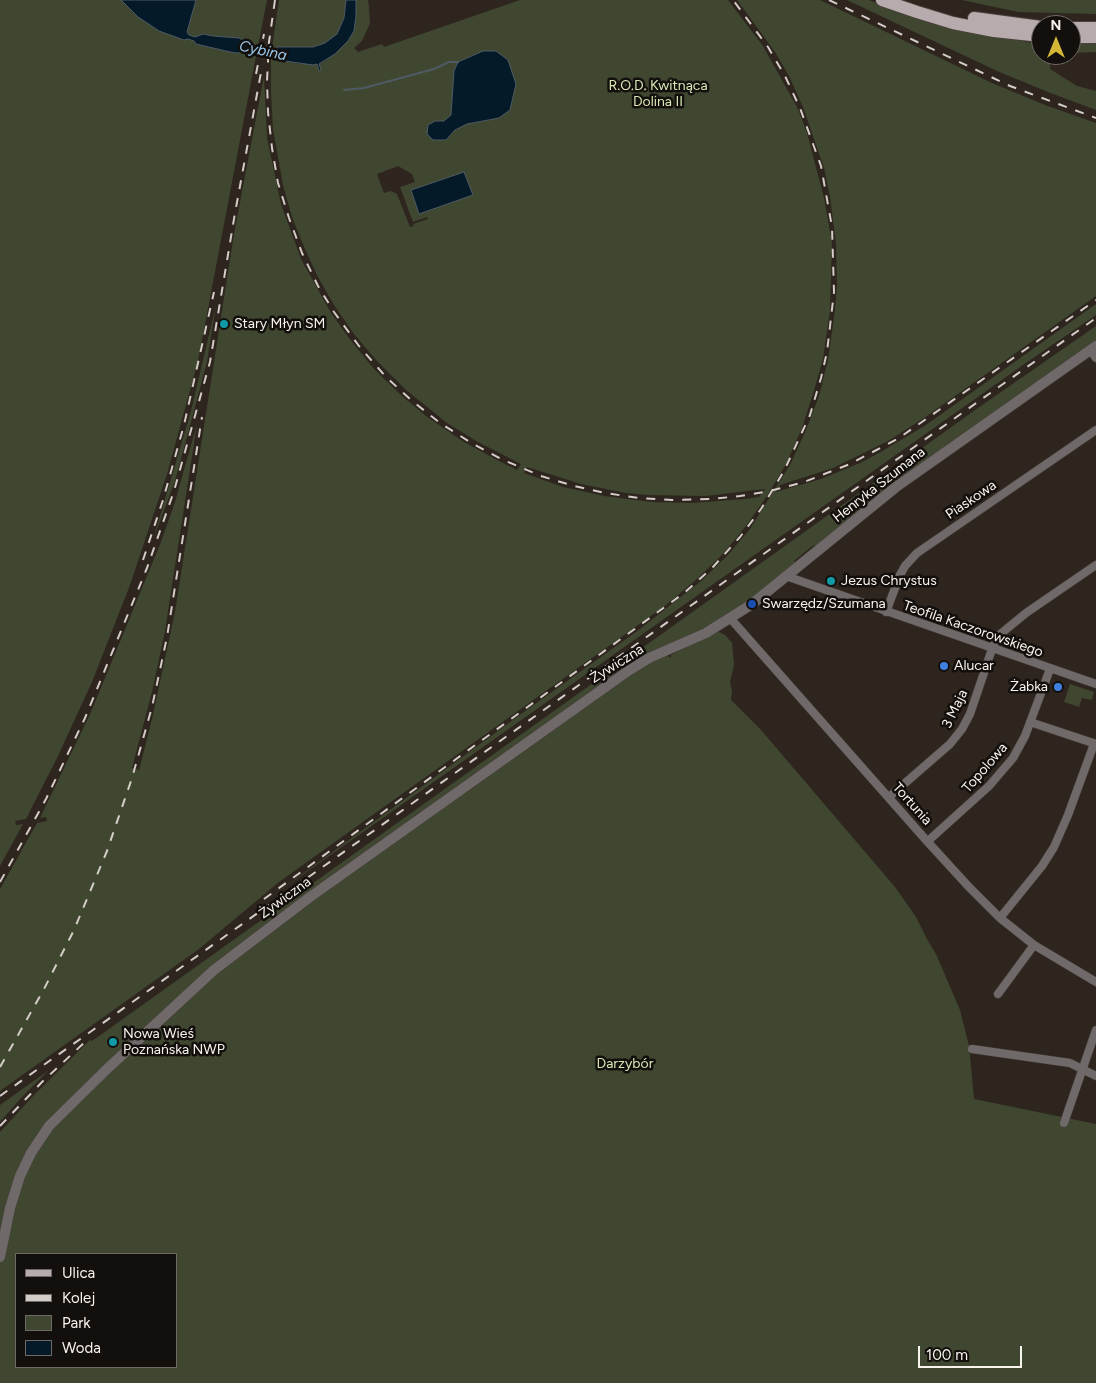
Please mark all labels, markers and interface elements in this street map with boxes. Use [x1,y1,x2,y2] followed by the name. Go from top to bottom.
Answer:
[1031,15,1081,65] north arrow
[1051,17,1061,34] text: N
[238,37,288,65] water label: Cybina
[608,78,708,110] park label: R.O.D. Kwitnąca Dolina II
[234,316,325,332] place label: Stary Młyn SM
[218,318,230,330] marker: Stary Młyn SM
[829,444,929,526] street label: Henryka Szumana
[942,477,1000,523] street label: Piaskowa
[841,573,937,589] place label: Jezus Chrystus
[825,575,837,587] marker: Jezus Chrystus
[762,596,886,612] place label: Swarzędz/Szumana
[901,597,1045,661] street label: Teofila Kaczorowskiego
[746,598,758,610] marker: Swarzędz/Szumana
[587,641,647,687] street label: Żywiczna
[954,658,994,674] place label: Alucar
[938,660,950,672] marker: Alucar
[1010,679,1048,695] place label: Żabka
[1052,681,1064,693] marker: Żabka
[938,687,972,731] street label: 3 Maja
[959,740,1011,796] street label: Topolowa
[889,779,935,829] street label: Tortunia
[256,874,314,922] street label: Żywiczna
[123,1026,225,1058] place label: Nowa Wieś Poznańska NWP
[107,1036,119,1048] marker: Nowa Wieś Poznańska NWP
[597,1056,653,1072] park label: Darzybór
[15,1253,178,1368] legend
[62,1264,95,1282] text: Ulica
[62,1289,95,1307] text: Kolej
[62,1314,91,1332] text: Park
[921,1336,1025,1368] scale bar
[62,1339,101,1357] text: Woda
[926,1346,968,1364] text: 100 m

